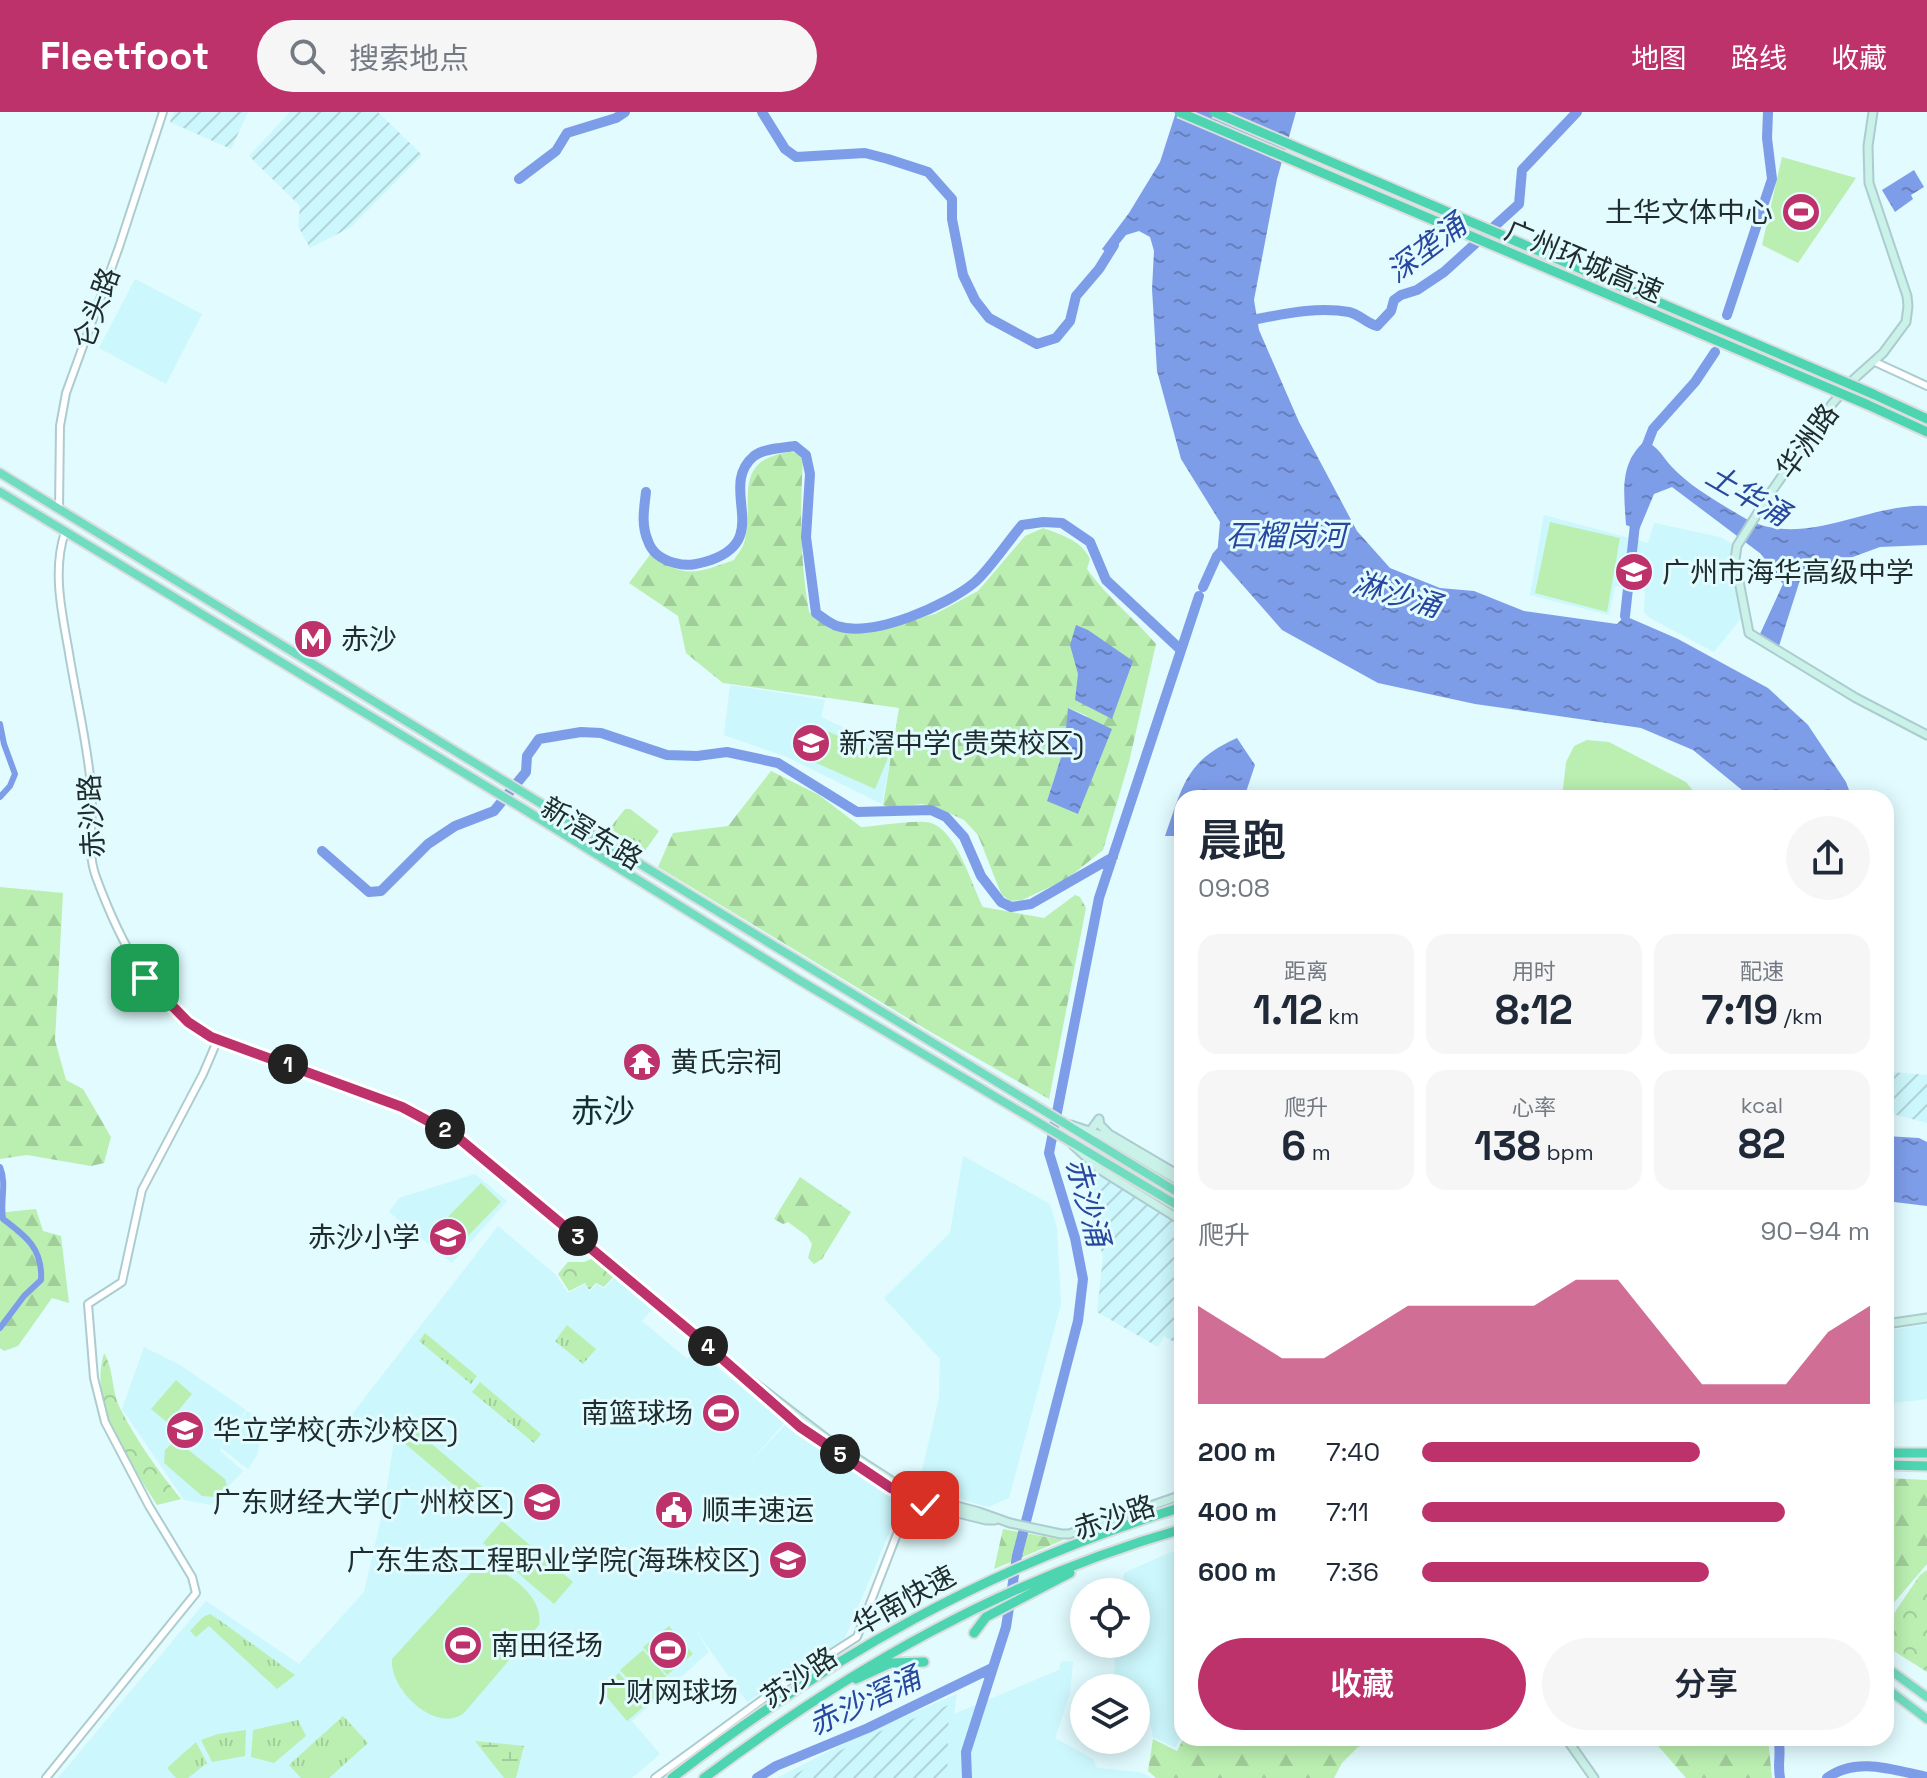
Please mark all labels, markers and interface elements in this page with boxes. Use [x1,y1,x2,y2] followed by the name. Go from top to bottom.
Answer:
[257,20,817,92] search box
[40,32,209,80] text: Fleetfoot
[285,34,329,78] icon: search
[349,39,469,78] text: 搜索地点
[1631,40,1687,76] text: 地图
[1731,40,1787,76] text: 路线
[1831,40,1887,76] text: 收藏
[1780,191,1822,233] sports icon: 土华文体中心
[1605,194,1773,230] place label: 土华文体中心
[1378,204,1476,291] water label: 深垄涌
[1500,212,1668,310] street label: 广州环城高速
[65,262,127,354] street label: 仑头路
[1768,396,1846,486] street label: 华洲路
[1699,456,1799,536] water label: 土华涌
[1226,516,1351,555] water label: 石榴岗河
[1613,551,1655,593] school or university icon: 广州市海华高级中学
[1662,554,1914,590] place label: 广州市海华高级中学
[1348,562,1449,627] water label: 淋沙涌
[292,618,334,660] metro station icon: 赤沙
[341,621,397,657] place label: 赤沙
[790,722,832,764] school or university icon: 新滘中学(贵荣校区)
[839,725,1084,761] place label: 新滘中学(贵荣校区)
[71,773,111,859] street label: 赤沙路
[535,789,649,877] street label: 新滘东路
[1198,813,1286,869] text: 晨跑
[1786,816,1870,900] button: share
[1198,871,1270,905] text: 09:08
[111,944,179,1012] pin
[123,956,167,1000] icon: arrive
[1284,957,1328,985] text: 距离
[1512,957,1556,985] text: 用时
[1740,957,1784,985] text: 配速
[1253,985,1323,1036] text: 1.12
[1495,985,1573,1036] text: 8:12
[1701,985,1778,1036] text: 7:19
[1323,1002,1359,1030] text: km
[1778,1002,1823,1030] text: /km
[621,1041,663,1083] temple icon: 黄氏宗祠
[268,1044,308,1084] pin: 1
[670,1044,782,1080] place label: 黄氏宗祠
[283,1050,293,1078] text: 1
[571,1091,635,1131] district label: 赤沙
[1741,1091,1783,1119] text: kcal
[1284,1093,1328,1121] text: 爬升
[1512,1093,1556,1121] text: 心率
[425,1109,465,1149] pin: 2
[438,1115,452,1143] text: 2
[1738,1119,1786,1170] text: 82
[1281,1121,1306,1172] text: 6
[1474,1121,1541,1172] text: 138
[1306,1138,1331,1166] text: m
[1541,1138,1594,1166] text: bpm
[1058,1153,1119,1253] water label: 赤沙涌
[1760,1214,1870,1248] text: 90–94 m
[427,1216,469,1258] school or university icon: 赤沙小学
[558,1216,598,1256] pin: 3
[1198,1218,1250,1252] text: 爬升
[308,1219,420,1255] place label: 赤沙小学
[571,1222,585,1250] text: 3
[688,1326,728,1366] pin: 4
[701,1332,715,1360] text: 4
[700,1392,742,1434] sports icon: 南篮球场
[581,1395,693,1431] place label: 南篮球场
[164,1409,206,1451] school or university icon: 华立学校(赤沙校区)
[213,1412,458,1448] place label: 华立学校(赤沙校区)
[820,1434,860,1474] pin: 5
[1198,1435,1276,1469] text: 200 m
[1326,1435,1380,1469] text: 7:40
[833,1440,847,1468] text: 5
[891,1471,959,1539] pin
[521,1481,563,1523] school or university icon: 广东财经大学(广州校区)
[903,1483,947,1527] icon: check
[213,1484,514,1520] place label: 广东财经大学(广州校区)
[1068,1487,1160,1547] street label: 赤沙路
[653,1489,695,1531] public building icon: 顺丰速运
[702,1492,814,1528] place label: 顺丰速运
[1198,1495,1277,1529] text: 400 m
[1326,1495,1369,1529] text: 7:11
[767,1539,809,1581] school or university icon: 广东生态工程职业学院(海珠校区)
[347,1542,760,1578] place label: 广东生态工程职业学院(海珠校区)
[1198,1555,1277,1589] text: 600 m
[1326,1555,1379,1589] text: 7:36
[846,1557,962,1643] street label: 华南快速
[1070,1578,1150,1754] map controls
[1070,1578,1150,1658] button: locate
[442,1624,484,1666] sports icon: 南田径场
[491,1627,603,1663] place label: 南田径场
[647,1629,689,1671] sports icon: 广财网球场
[1198,1638,1526,1730] button: 收藏
[1542,1638,1870,1730] button: 分享
[754,1639,844,1715] street label: 苏沙路
[801,1657,929,1744] water label: 赤沙滘涌
[598,1674,738,1710] place label: 广财网球场
[1070,1674,1150,1754] button: layers

